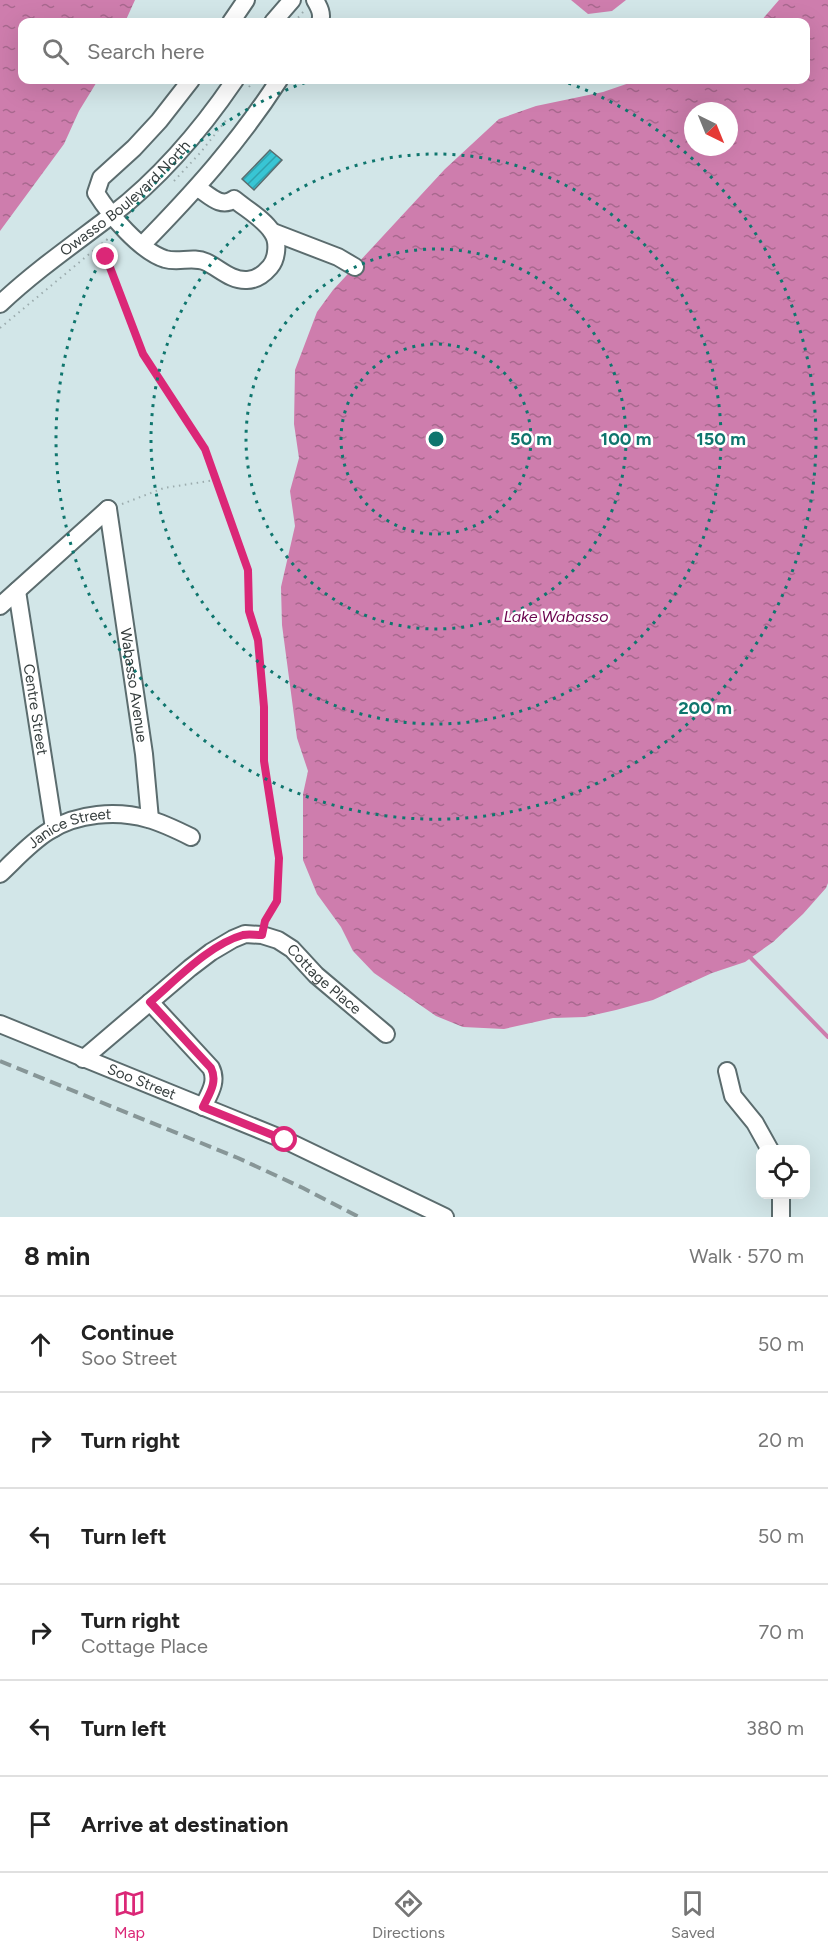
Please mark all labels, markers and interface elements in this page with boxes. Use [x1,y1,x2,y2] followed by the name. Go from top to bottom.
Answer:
[18,18,810,84] search box
[39,35,72,68] icon: search
[87,38,205,65] text: Search here
[684,102,738,156] north arrow
[56,137,194,260] street label: Owasso Boulevard North
[92,243,118,269] route end
[510,428,552,450] text: 50 m
[601,428,651,450] text: 100 m
[696,428,746,450] text: 150 m
[426,429,446,449] centre of rings
[503,607,609,626] water label: Lake Wabasso
[117,627,151,743] street label: Wabasso Avenue
[20,663,52,757] street label: Centre Street
[678,697,732,719] text: 200 m
[24,805,112,852] street label: Janice Street
[283,940,365,1018] street label: Cottage Place
[105,1060,179,1104] street label: Soo Street
[271,1126,297,1152] route start
[756,1145,810,1199] map controls
[756,1145,810,1199] button: locate
[24,1240,90,1272] text: 8 min
[689,1244,804,1268] text: Walk · 570 m
[81,1319,174,1346] text: Continue
[24,1328,57,1361] icon: ahead
[758,1332,804,1356] text: 50 m
[81,1346,177,1370] text: Soo Street
[24,1424,57,1457] icon: right
[81,1427,180,1454] text: Turn right
[758,1428,804,1452] text: 20 m
[24,1520,57,1553] icon: left
[81,1523,167,1550] text: Turn left
[758,1524,804,1548] text: 50 m
[81,1607,180,1634] text: Turn right
[24,1616,57,1649] icon: right
[758,1620,804,1644] text: 70 m
[81,1634,208,1658] text: Cottage Place
[24,1712,57,1745] icon: left
[81,1715,167,1742] text: Turn left
[746,1716,804,1740] text: 380 m
[24,1808,57,1841] icon: arrive
[81,1811,289,1838] text: Arrive at destination
[113,1887,146,1942] tab: Map
[372,1887,445,1942] tab: Directions
[671,1887,715,1942] tab: Saved

